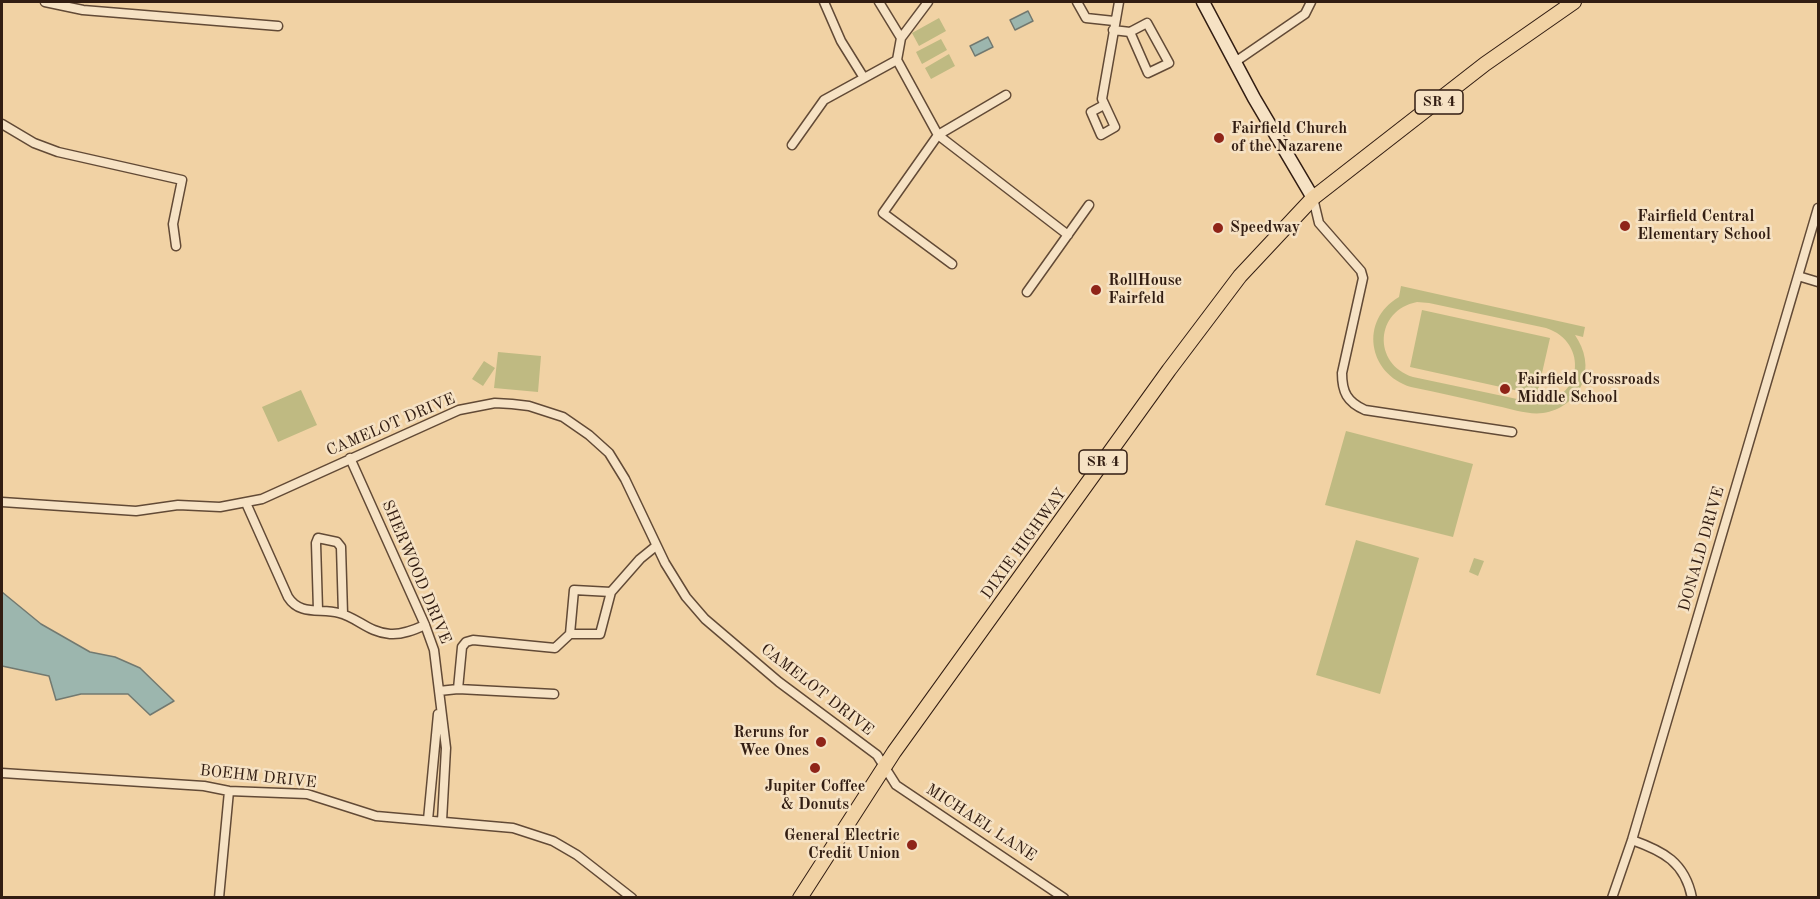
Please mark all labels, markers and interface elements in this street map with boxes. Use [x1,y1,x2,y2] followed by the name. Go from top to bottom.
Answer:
[1415,90,1463,114] road number: SR 4
[1231,119,1347,157] place label: Fairfield Church of the Nazarene
[1212,131,1226,145] marker: Fairfield Church of the Nazarene
[1637,207,1771,245] place label: Fairfield Central Elementary School
[1230,218,1300,238] place label: Speedway
[1618,219,1632,233] marker: Fairfield Central Elementary School
[1211,221,1225,235] marker: Speedway
[1108,271,1182,309] place label: RollHouse Fairfeld
[1089,283,1103,297] marker: RollHouse Fairfeld
[1517,370,1660,408] place label: Fairfield Crossroads Middle School
[1498,382,1512,396] marker: Fairfield Crossroads Middle School
[324,389,458,461] street label: CAMELOT DRIVE
[1079,450,1127,474] road number: SR 4
[1675,484,1729,614] street label: DONALD DRIVE
[977,485,1071,603] street label: DIXIE HIGHWAY
[377,497,455,647] street label: SHERWOOD DRIVE
[757,640,877,740] street label: CAMELOT DRIVE
[733,723,809,761] place label: Reruns for Wee Ones
[814,735,828,749] marker: Reruns for Wee Ones
[199,761,317,793] street label: BOEHM DRIVE
[808,761,822,775] marker: Jupiter Coffee & Donuts
[765,777,865,815] place label: Jupiter Coffee & Donuts
[922,780,1040,866] street label: MICHAEL LANE
[784,826,900,864] place label: General Electric Credit Union
[905,838,919,852] marker: General Electric Credit Union

